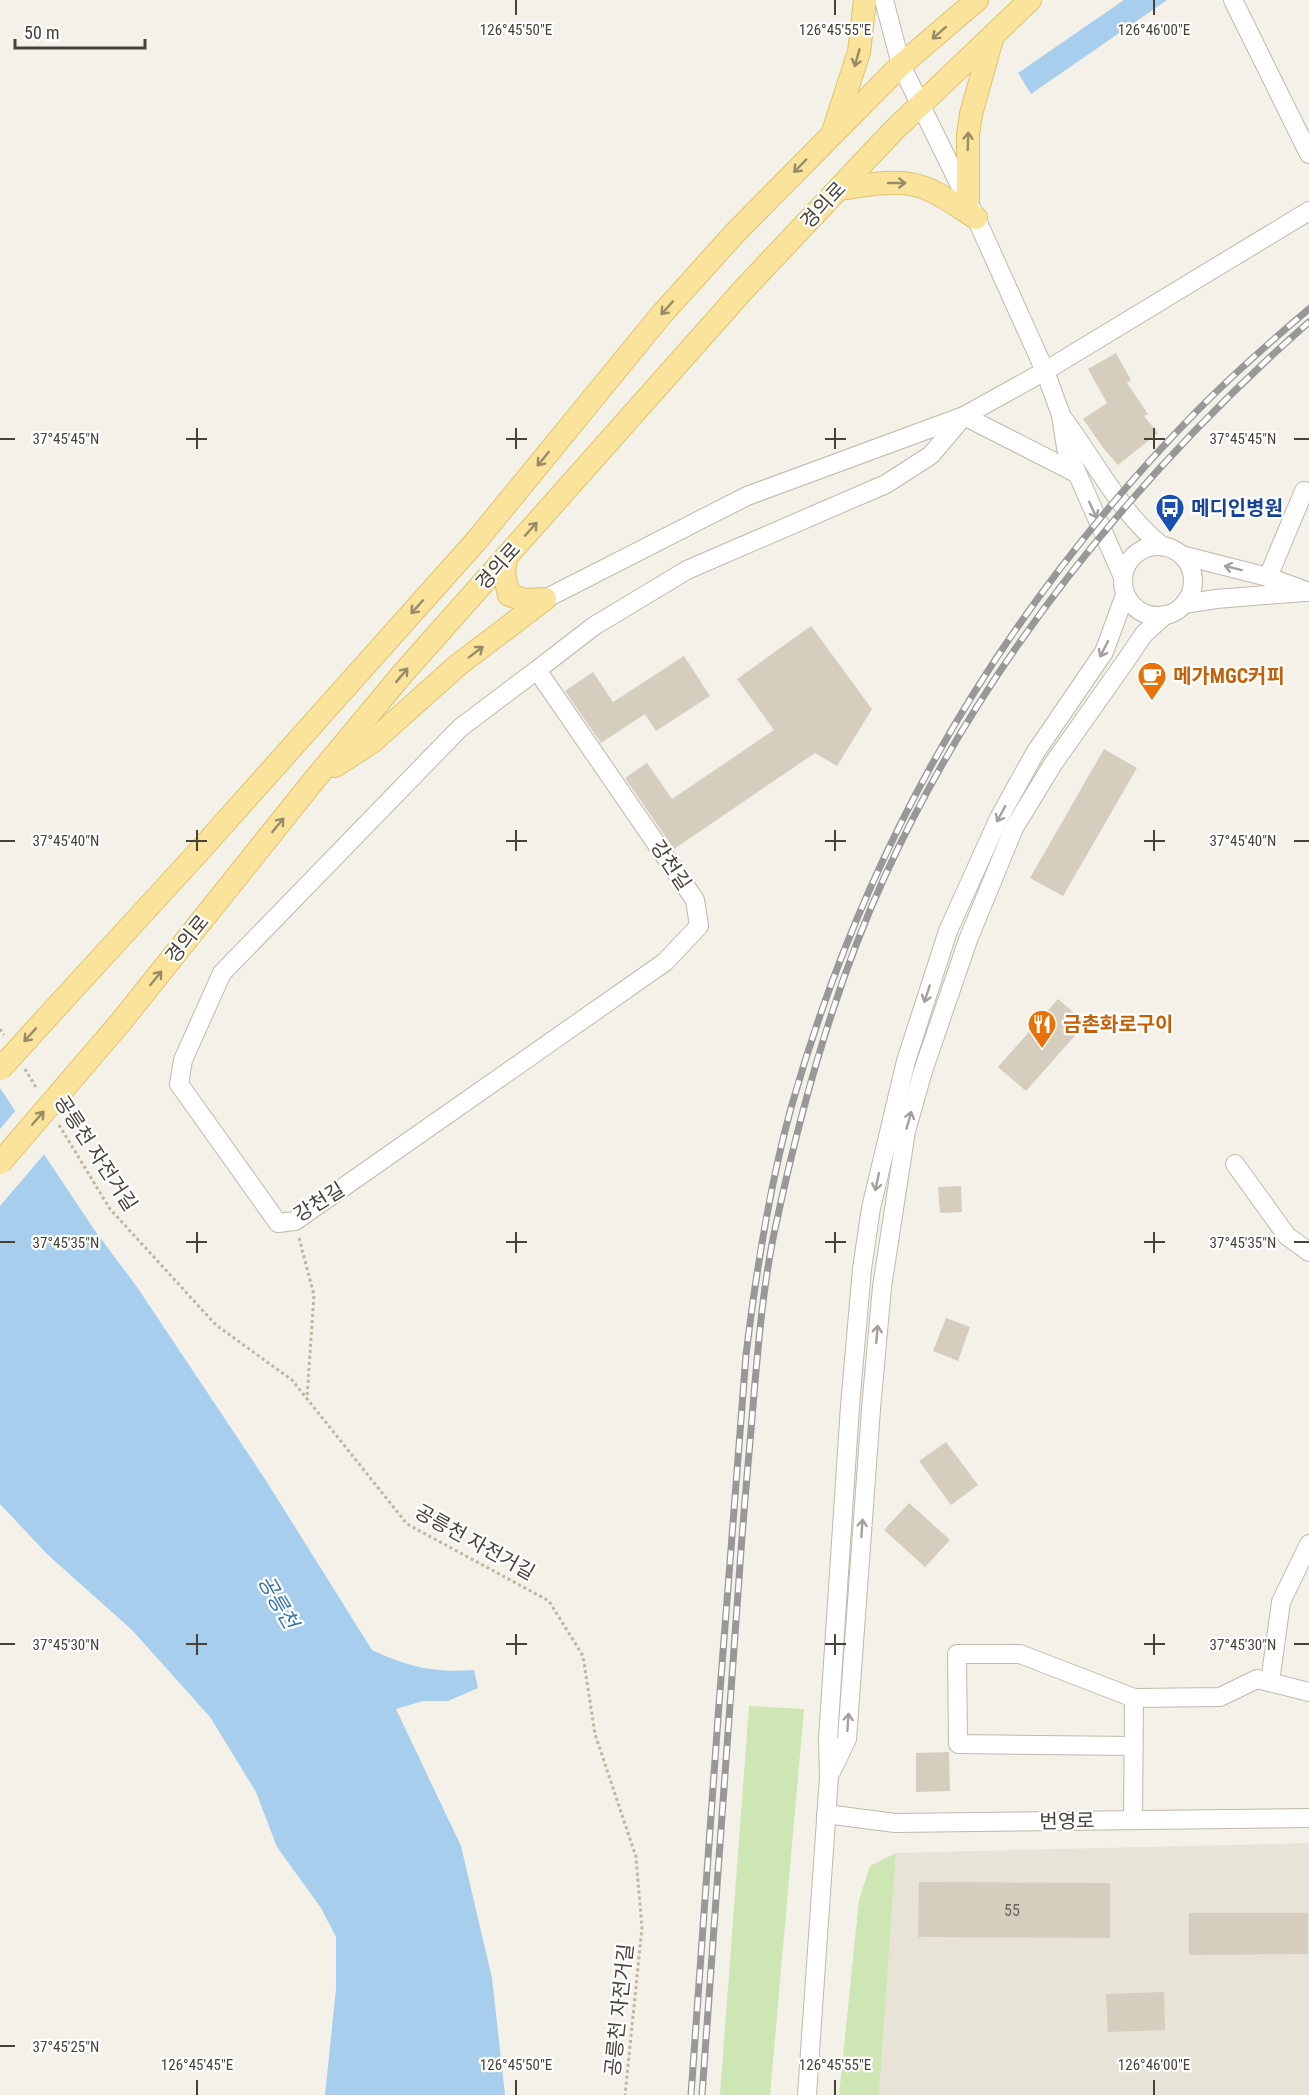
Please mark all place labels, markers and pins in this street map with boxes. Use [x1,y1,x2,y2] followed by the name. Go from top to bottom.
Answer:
[1154,492,1186,534] bus stop icon: 메디인병원
[1191,496,1283,520] place label: 메디인병원
[1136,660,1168,702] cafe icon: 메가MGC커피
[1173,664,1285,688] place label: 메가MGC커피
[1026,1008,1058,1050] restaurant icon: 금촌화로구이
[1063,1012,1173,1036] place label: 금촌화로구이

